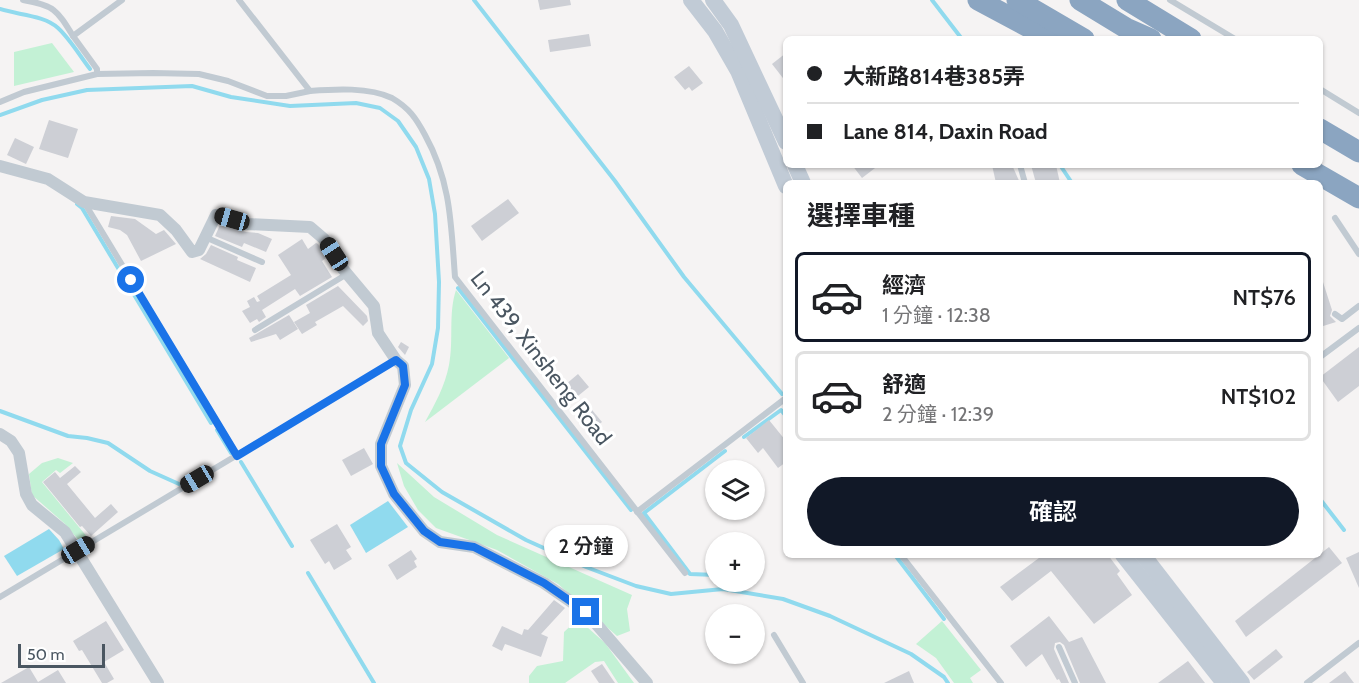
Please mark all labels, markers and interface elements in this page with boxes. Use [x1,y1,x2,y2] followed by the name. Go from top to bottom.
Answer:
[843,63,1025,90] text: 大新路814巷385弄
[843,118,1048,145] text: Lane 814, Daxin Road
[807,199,915,232] text: 選擇車種
[212,205,252,233] car
[317,234,351,274] car
[117,266,144,293] route start
[465,266,617,450] street label: Ln 439, Xinsheng Road
[810,270,864,324] icon: car
[882,272,926,299] text: 經濟
[1233,284,1296,311] text: NT$76
[882,303,991,327] text: 1 分鐘 · 12:38
[810,369,864,423] icon: car
[882,371,926,398] text: 舒適
[1221,383,1296,410] text: NT$102
[882,402,994,426] text: 2 分鐘 · 12:39
[705,460,765,664] map controls
[705,460,765,520] button: layers
[177,462,217,496] car
[807,477,1299,546] button: 確認
[544,525,628,567] callout: 2 分鐘
[705,532,765,592] button: +
[58,533,98,567] car
[558,534,614,558] text: 2 分鐘
[572,598,599,625] route end
[705,604,765,664] button: −
[18,641,105,668] scale bar
[27,645,64,664] text: 50 m

